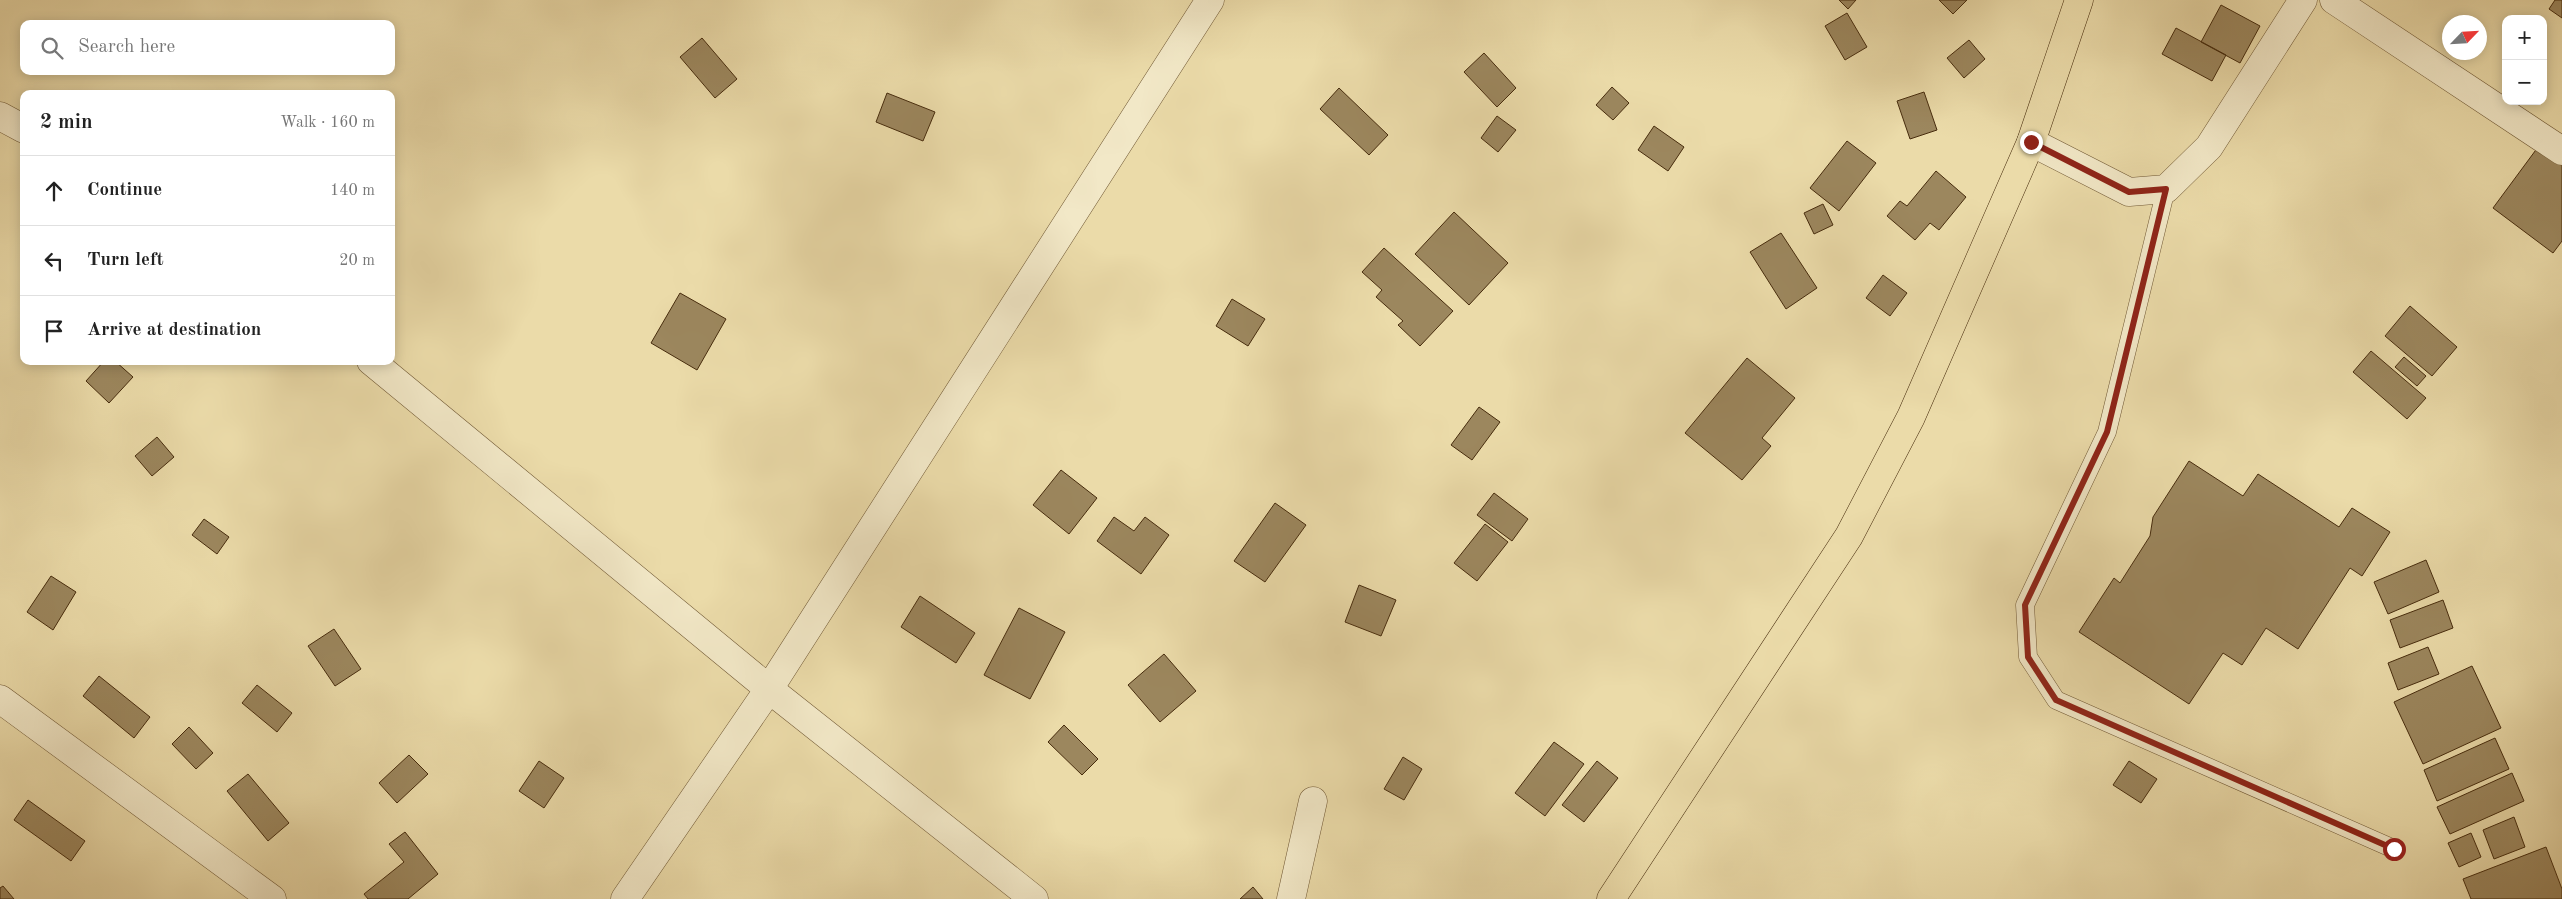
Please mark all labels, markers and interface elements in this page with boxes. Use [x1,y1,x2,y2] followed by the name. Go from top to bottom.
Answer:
[2442,15,2487,60] north arrow
[2502,15,2547,105] map controls
[2502,15,2547,60] button: +
[20,20,395,75] search box
[38,34,66,62] icon: search
[78,38,175,57] text: Search here
[2502,60,2547,105] button: −
[40,112,93,133] text: 2 min
[280,115,375,131] text: Walk · 160 m
[2020,131,2043,154] route end
[40,177,68,205] icon: ahead
[87,181,162,200] text: Continue
[330,183,375,199] text: 140 m
[40,247,68,275] icon: left
[87,251,164,270] text: Turn left
[339,253,375,269] text: 20 m
[40,317,68,345] icon: arrive
[87,321,261,340] text: Arrive at destination
[2383,838,2406,861] route start

